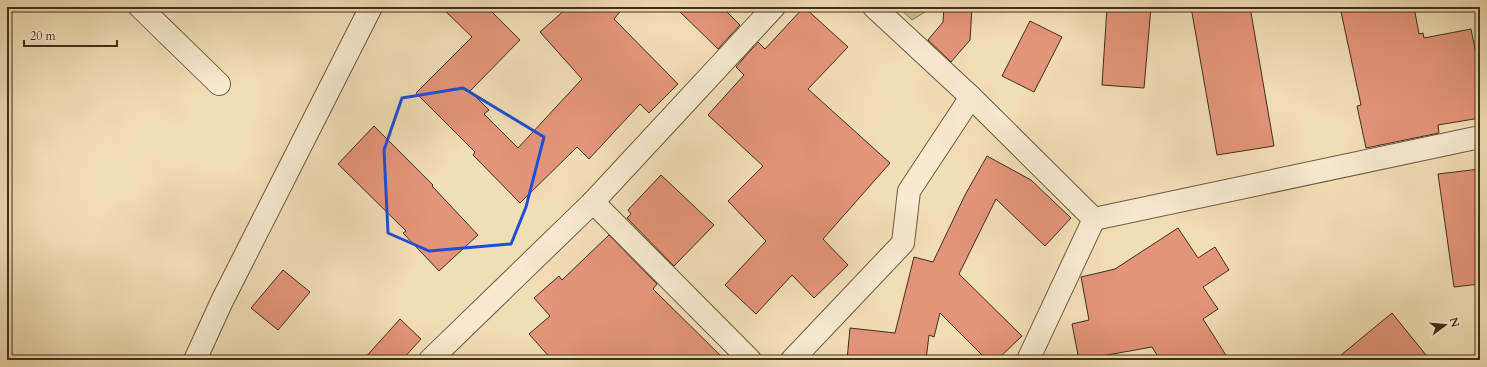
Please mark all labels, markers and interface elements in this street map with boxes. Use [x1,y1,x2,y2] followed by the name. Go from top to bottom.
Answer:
[24,22,117,48] scale bar
[30,28,57,44] text: 20 m
[1425,305,1465,345] north arrow
[1446,316,1463,329] text: N

